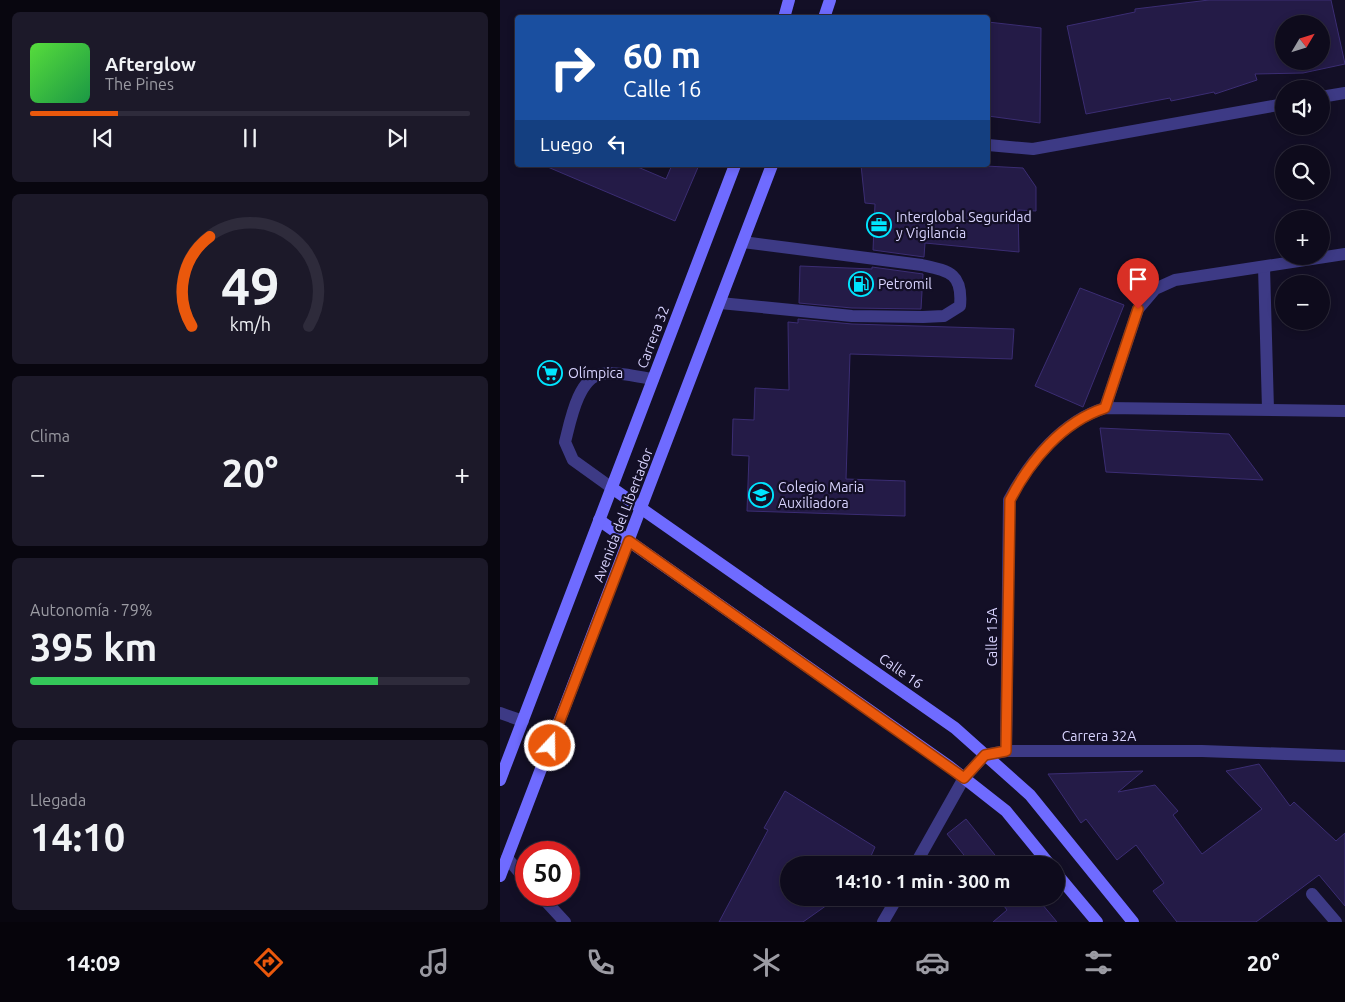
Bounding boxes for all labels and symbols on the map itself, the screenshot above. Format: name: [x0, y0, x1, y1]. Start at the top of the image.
north arrow: [1275, 15, 1330, 70]
place label: Interglobal Seguridad y Vigilancia: [896, 209, 1032, 241]
office icon: Interglobal Seguridad y Vigilancia: [866, 212, 892, 238]
pin: [1117, 258, 1159, 309]
fuel station icon: Petromil: [848, 271, 874, 297]
place label: Petromil: [878, 276, 932, 292]
street label: Carrera 32: [634, 304, 672, 370]
supermarket icon: Olímpica: [537, 360, 563, 386]
place label: Olímpica: [568, 365, 623, 381]
street label: Avenida del Libertador: [590, 445, 656, 584]
place label: Colegio Maria Auxiliadora: [778, 479, 864, 511]
school or university icon: Colegio Maria Auxiliadora: [748, 482, 774, 508]
street label: Calle 15A: [984, 608, 1000, 666]
street label: Calle 16: [876, 650, 926, 692]
position arrow: [523, 719, 575, 771]
street label: Carrera 32A: [1062, 728, 1136, 744]
speed limit sign: 50: [515, 841, 580, 906]

